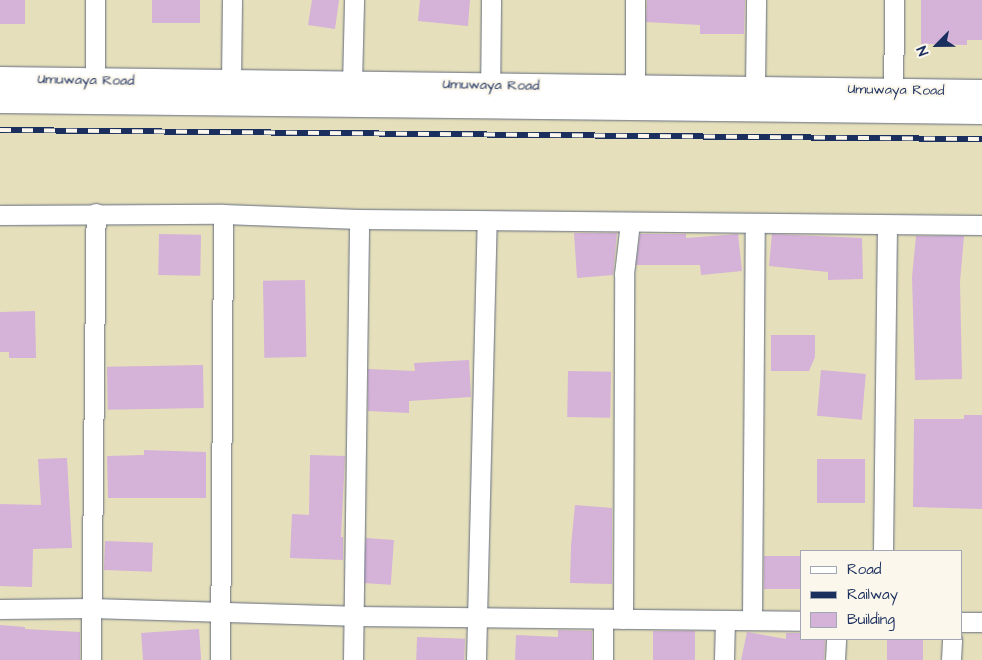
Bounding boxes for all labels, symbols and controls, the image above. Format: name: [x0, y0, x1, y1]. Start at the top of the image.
north arrow: [912, 20, 962, 70]
text: N: [912, 43, 934, 59]
street label: Umuwaya Road: [37, 71, 135, 89]
street label: Umuwaya Road: [442, 76, 540, 94]
street label: Umuwaya Road: [847, 81, 945, 99]
legend: [800, 550, 962, 640]
text: Road: [847, 559, 881, 580]
text: Railway: [847, 584, 898, 605]
text: Building: [847, 609, 895, 630]

